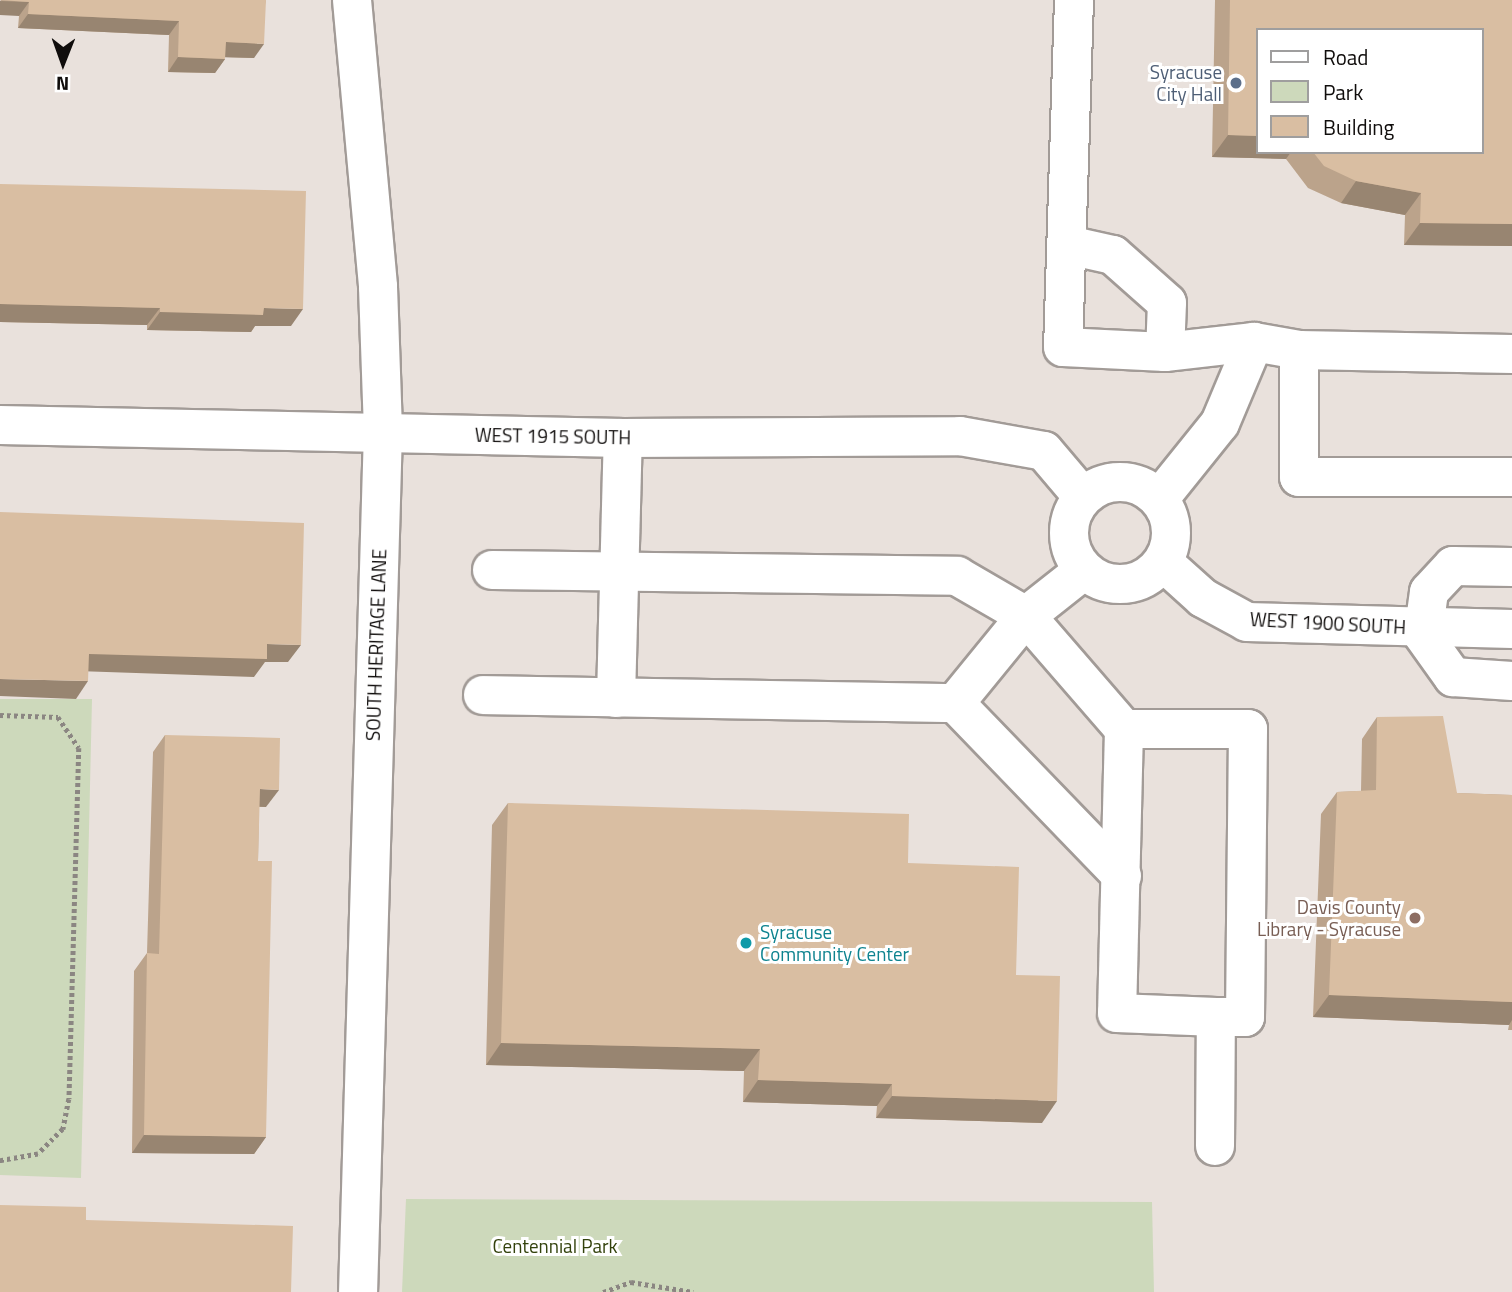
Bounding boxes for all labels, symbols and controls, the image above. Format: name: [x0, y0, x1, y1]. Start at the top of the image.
north arrow: [28, 28, 98, 98]
legend: [1256, 28, 1484, 154]
text: Road: [1323, 41, 1368, 73]
place label: Syracuse City Hall: [1150, 61, 1222, 105]
text: N: [56, 70, 69, 99]
marker: Syracuse City Hall: [1228, 75, 1244, 91]
text: Park: [1323, 76, 1363, 108]
text: Building: [1323, 111, 1394, 143]
street label: WEST 1915 SOUTH: [475, 423, 631, 449]
street label: SOUTH HERITAGE LANE: [361, 549, 391, 741]
street label: WEST 1900 SOUTH: [1249, 608, 1407, 638]
place label: Davis County Library - Syracuse: [1257, 896, 1401, 940]
marker: Davis County Library - Syracuse: [1407, 910, 1423, 926]
place label: Syracuse Community Center: [760, 921, 909, 965]
marker: Syracuse Community Center: [738, 935, 754, 951]
park label: Centennial Park: [492, 1235, 618, 1257]

